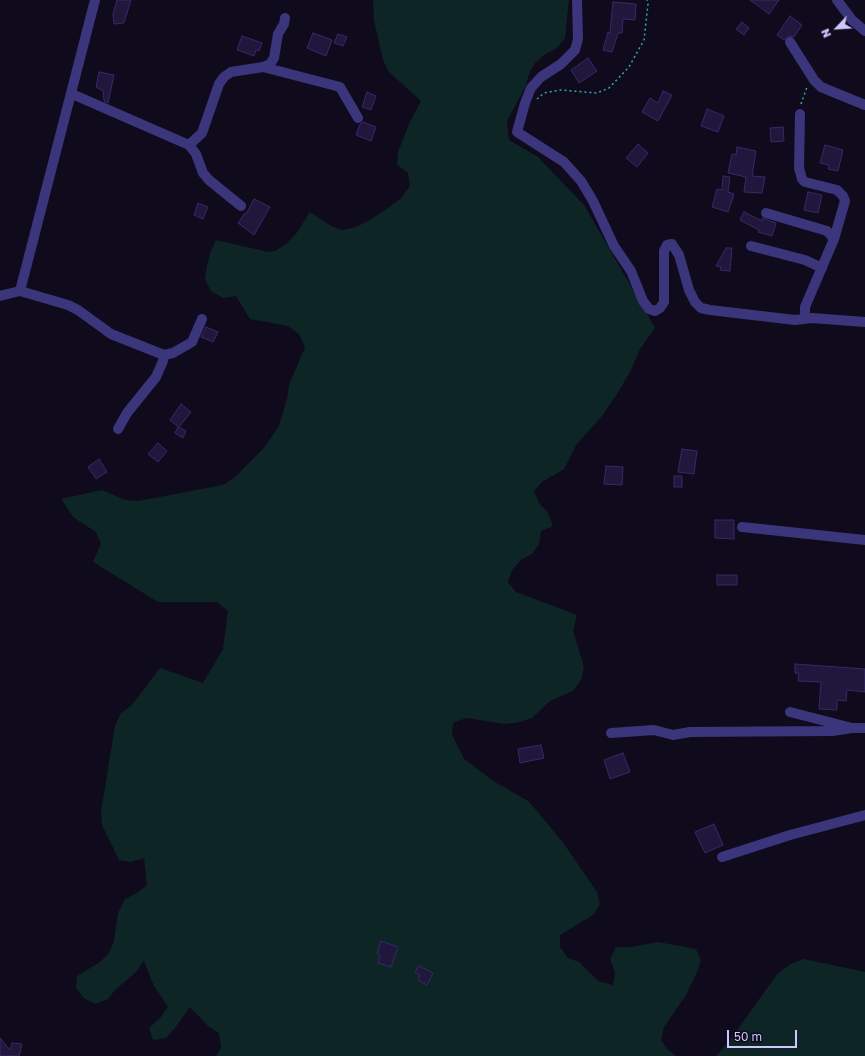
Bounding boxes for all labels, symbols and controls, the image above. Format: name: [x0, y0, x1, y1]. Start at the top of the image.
north arrow: [817, 8, 857, 48]
text: N: [818, 27, 833, 40]
scale bar: [729, 1022, 799, 1048]
text: 50 m: [734, 1029, 762, 1044]

